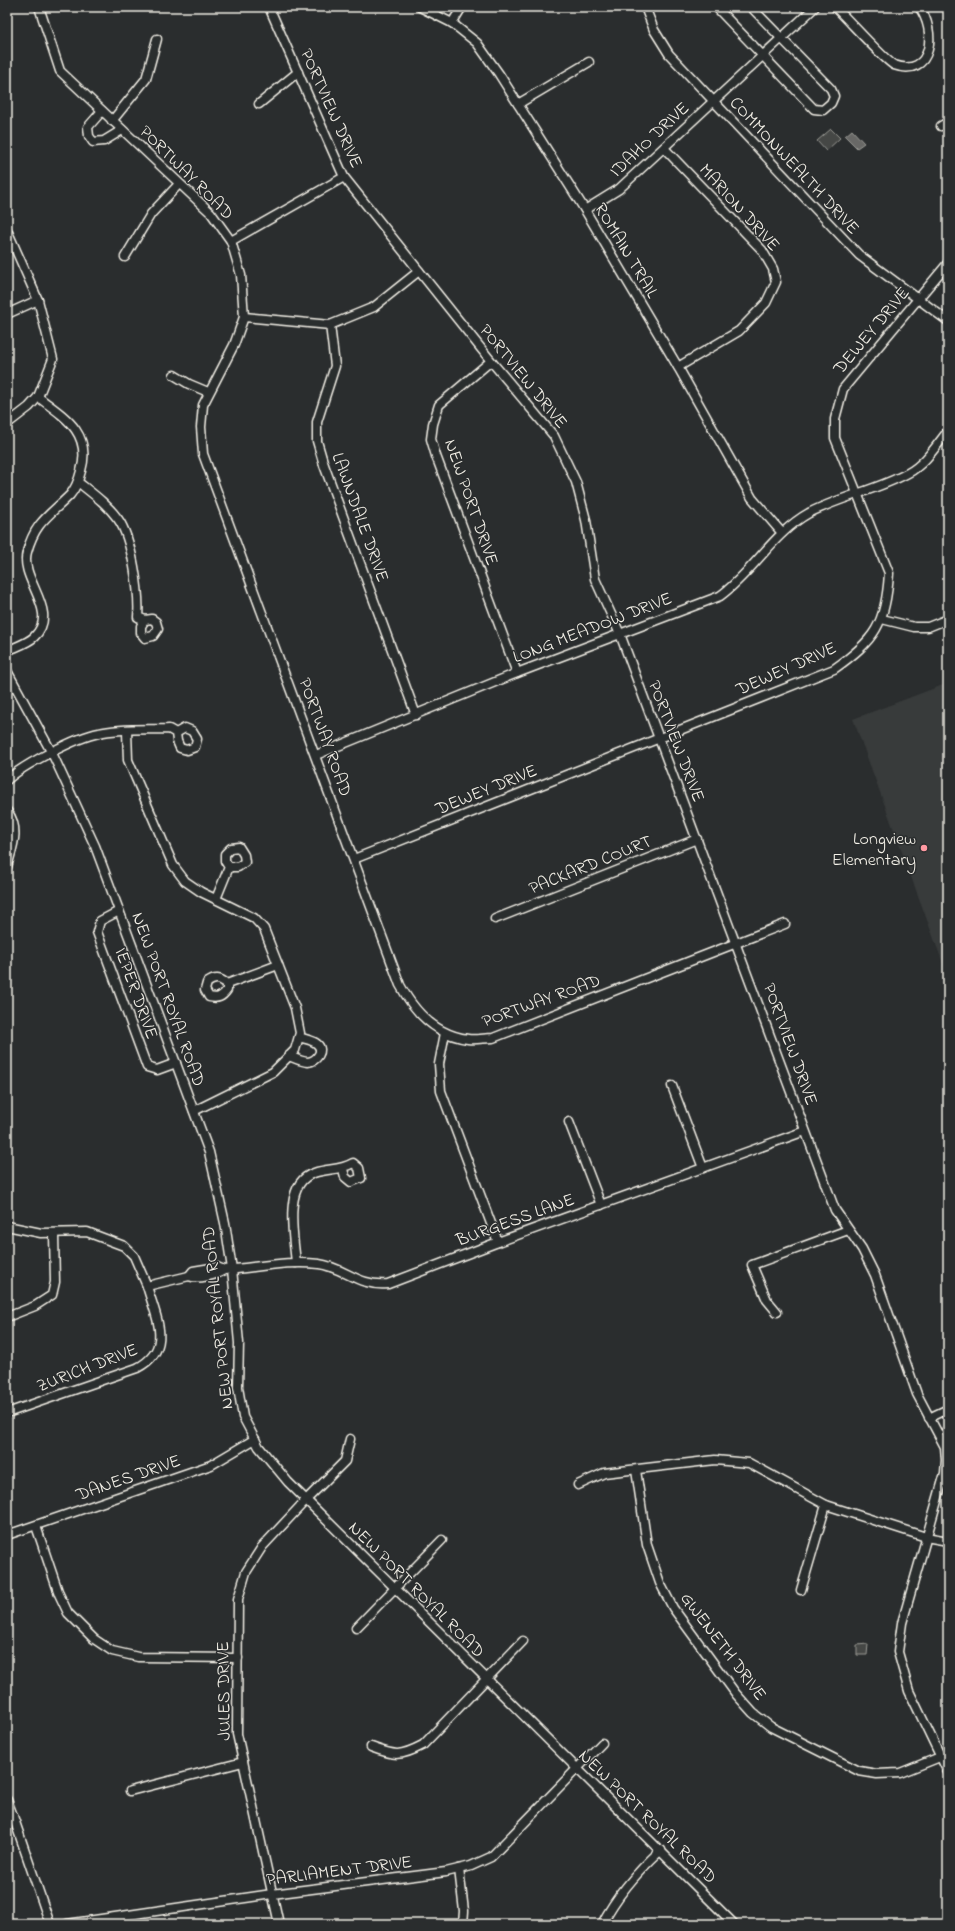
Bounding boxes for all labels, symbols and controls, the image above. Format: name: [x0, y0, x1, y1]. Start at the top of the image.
street label: PORTVIEW DRIVE: [292, 45, 368, 173]
street label: COMMONWEALTH DRIVE: [722, 91, 865, 241]
street label: IDAHO DRIVE: [605, 96, 696, 184]
street label: PORTWAY ROAD: [132, 120, 239, 227]
street label: MARION DRIVE: [692, 159, 785, 258]
street label: ROMAIN TRAIL: [587, 198, 664, 304]
street label: DEWEY DRIVE: [827, 282, 917, 382]
street label: PORTVIEW DRIVE: [472, 319, 573, 435]
street label: NEW PORT DRIVE: [436, 436, 504, 569]
street label: LAWNDALE DRIVE: [324, 449, 395, 586]
street label: LONG MEADOW DRIVE: [509, 587, 676, 671]
street label: DEWEY DRIVE: [732, 636, 841, 704]
street label: PORTWAY ROAD: [291, 675, 358, 801]
street label: PORTVIEW DRIVE: [640, 677, 710, 806]
street label: DEWEY DRIVE: [431, 759, 541, 823]
place label: Longview Elementary: [832, 827, 916, 874]
street label: PACKARD COURT: [525, 829, 656, 902]
marker: Longview Elementary: [919, 843, 929, 853]
street label: NEW PORT ROYAL ROAD: [123, 909, 211, 1091]
street label: IEPER DRIVE: [107, 944, 164, 1043]
street label: PORTWAY ROAD: [479, 968, 605, 1035]
street label: PORTVIEW DRIVE: [755, 980, 823, 1109]
street label: BURGESS LANE: [452, 1187, 579, 1255]
street label: NEW PORT ROYAL ROAD: [196, 1225, 242, 1411]
street label: ZURICH DRIVE: [33, 1338, 142, 1400]
street label: DANES DRIVE: [72, 1449, 185, 1509]
street label: NEW PORT ROYAL ROAD: [341, 1516, 490, 1665]
street label: GWENETH DRIVE: [673, 1587, 772, 1707]
street label: JULES DRIVE: [211, 1641, 239, 1741]
street label: NEW PORT ROYAL ROAD: [571, 1744, 722, 1891]
street label: PARLIAMENT DRIVE: [265, 1850, 414, 1894]

